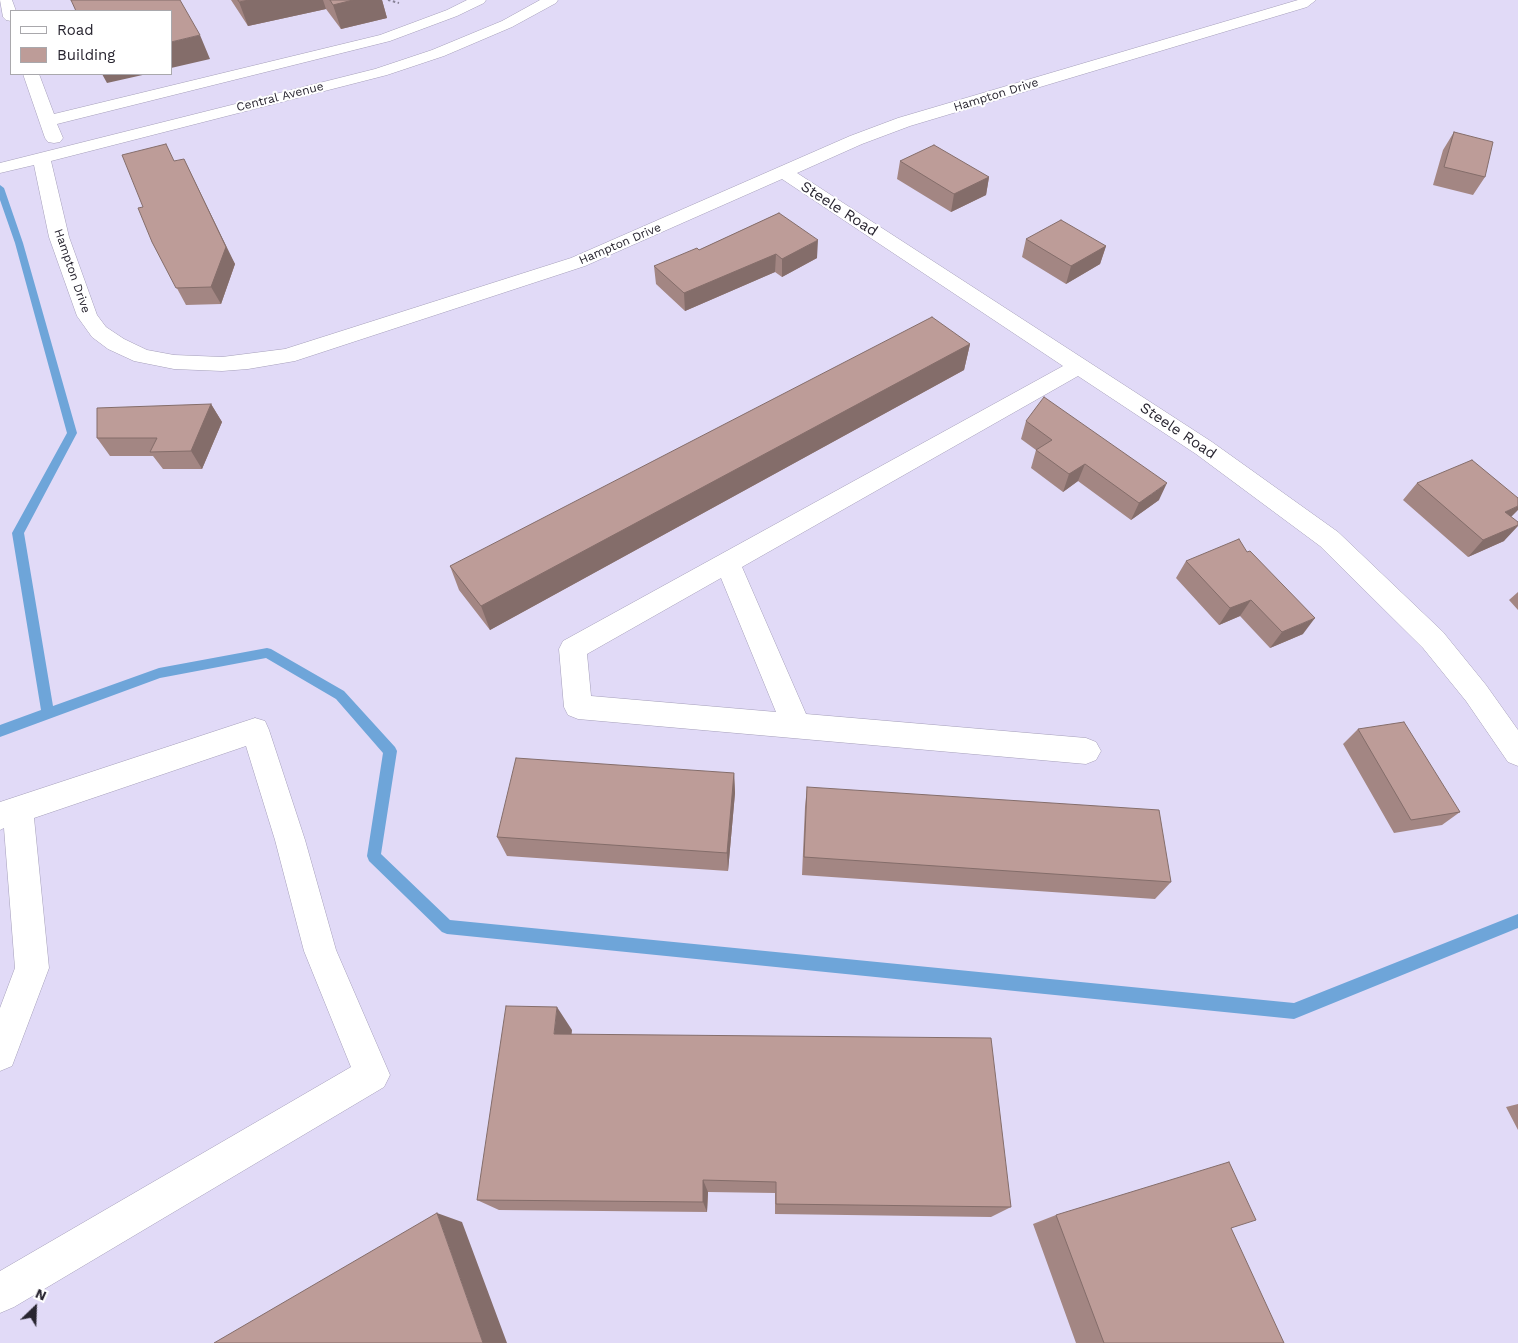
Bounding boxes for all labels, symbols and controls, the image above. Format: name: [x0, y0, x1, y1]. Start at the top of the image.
legend: [10, 10, 172, 75]
text: Road: [57, 21, 94, 39]
text: Building: [57, 46, 115, 64]
street label: Hampton Drive: [952, 75, 1040, 115]
street label: Central Avenue: [235, 79, 325, 115]
street label: Steele Road: [797, 177, 881, 241]
street label: Hampton Drive: [577, 220, 663, 268]
street label: Hampton Drive: [51, 227, 93, 315]
street label: Steele Road: [1136, 399, 1220, 463]
north arrow: [10, 1283, 60, 1333]
text: N: [33, 1285, 49, 1304]

